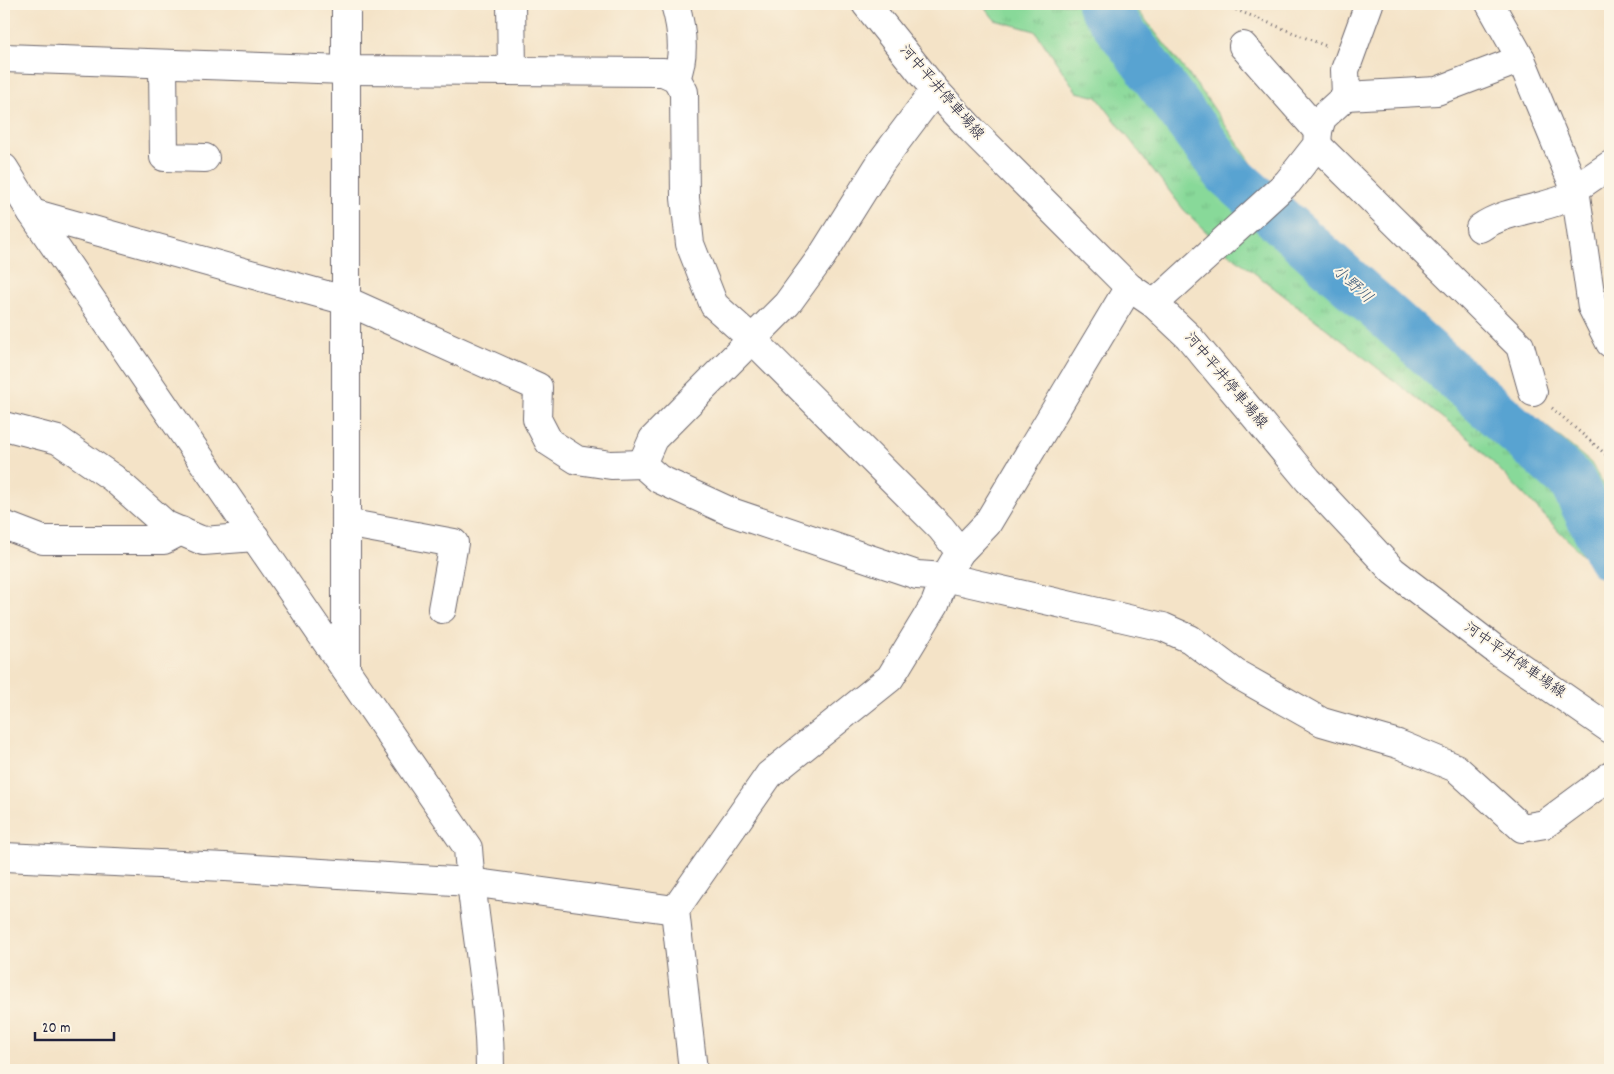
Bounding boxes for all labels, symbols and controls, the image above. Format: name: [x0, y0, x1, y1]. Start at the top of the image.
street label: 河中平井停車場線: [893, 40, 989, 146]
water label: 小野川: [1326, 260, 1378, 310]
street label: 河中平井停車場線: [1178, 328, 1272, 434]
street label: 河中平井停車場線: [1459, 618, 1569, 704]
scale bar: [35, 1009, 114, 1041]
text: 20 m: [42, 1018, 70, 1040]

